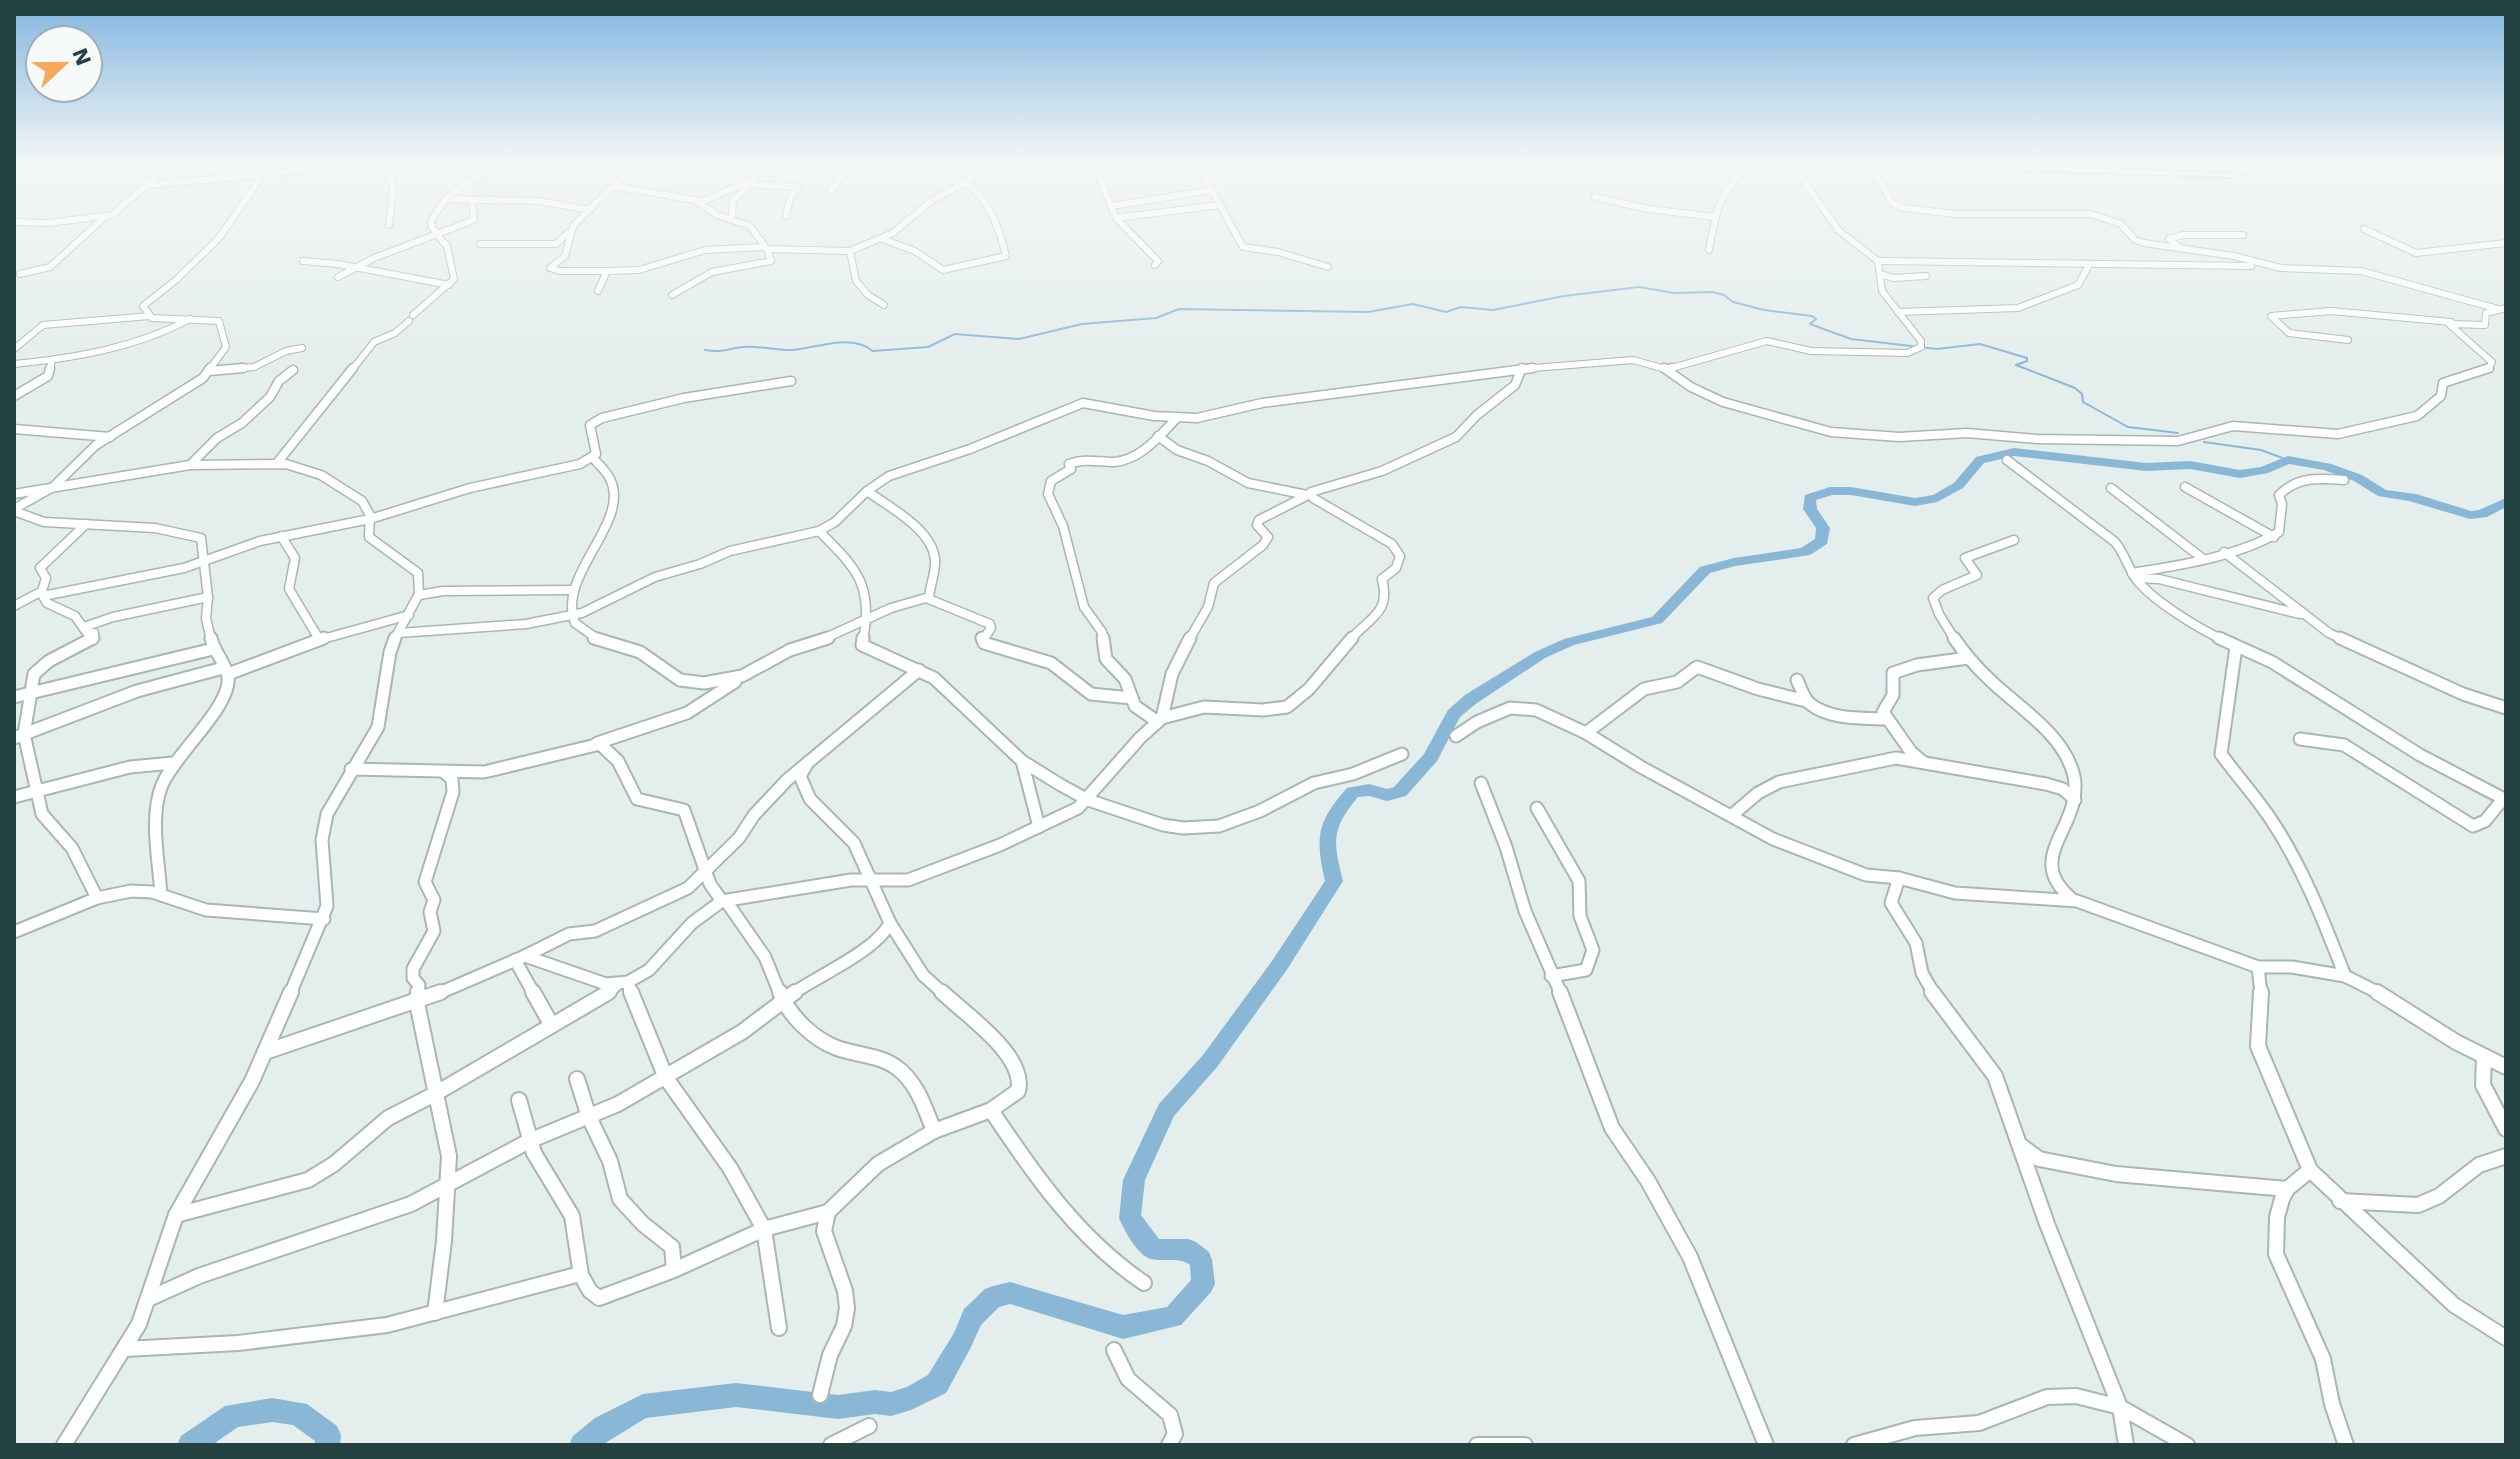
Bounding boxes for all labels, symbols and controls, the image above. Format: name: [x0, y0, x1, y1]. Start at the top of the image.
north arrow: [24, 24, 104, 104]
text: N: [67, 44, 97, 69]

